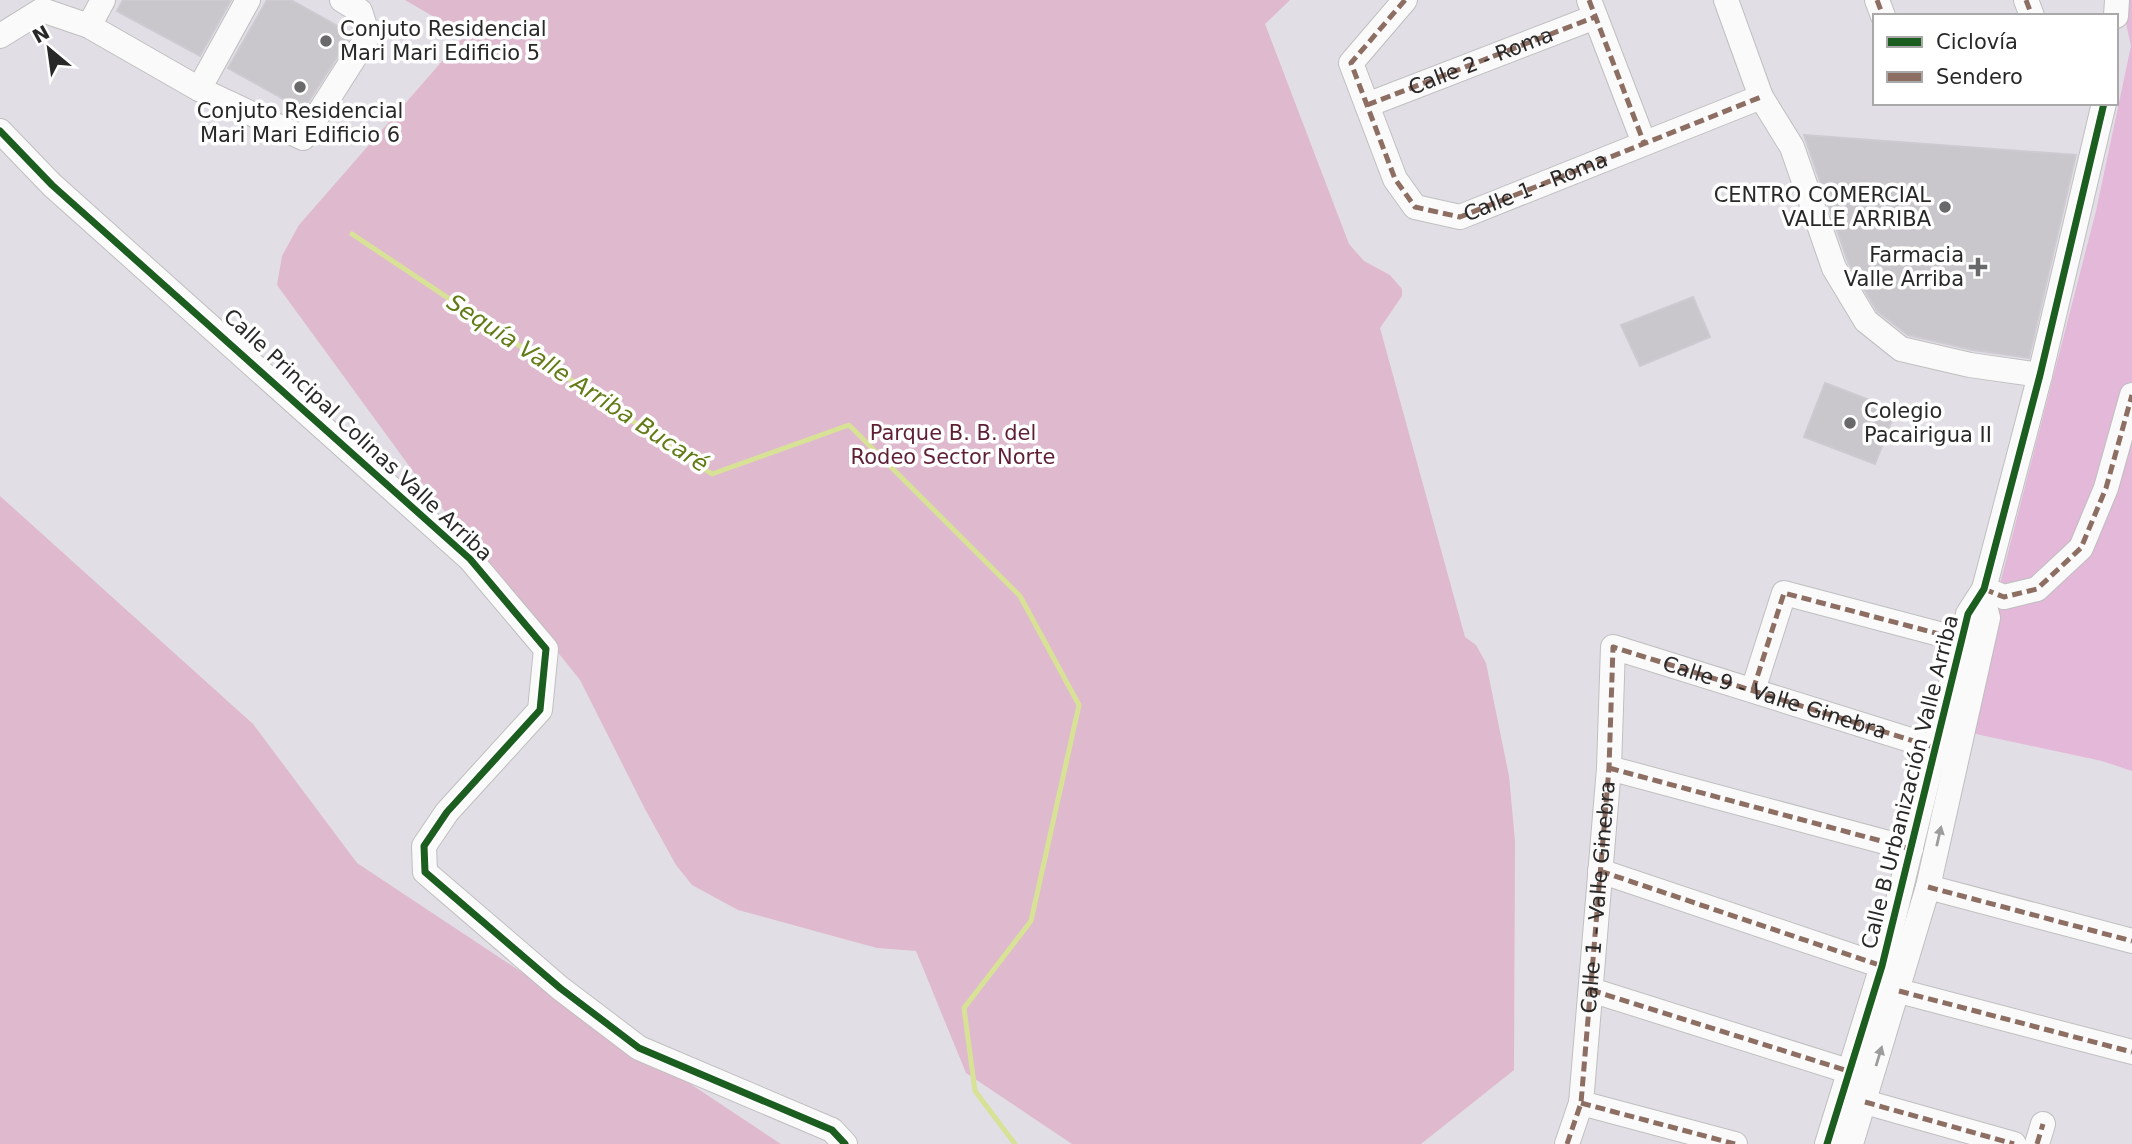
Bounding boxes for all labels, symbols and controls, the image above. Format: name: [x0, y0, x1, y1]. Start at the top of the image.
north arrow: [14, 14, 84, 84]
legend: [1873, 14, 2118, 105]
place label: Conjuto Residencial Mari Mari Edificio 5: [340, 17, 547, 65]
text: N: [28, 21, 53, 48]
street label: Calle 2 - Roma: [1405, 22, 1557, 100]
text: Ciclovía: [1936, 30, 2018, 54]
marker: Conjuto Residencial Mari Mari Edificio 5: [318, 33, 334, 49]
text: Sendero: [1936, 65, 2023, 89]
marker: Conjuto Residencial Mari Mari Edificio 6: [292, 79, 308, 95]
place label: Conjuto Residencial Mari Mari Edificio 6: [197, 99, 403, 147]
street label: Calle 1 - Roma: [1460, 147, 1611, 226]
place label: CENTRO COMERCIAL VALLE ARRIBA: [1714, 183, 1932, 231]
marker: CENTRO COMERCIAL VALLE ARRIBA: [1937, 199, 1953, 215]
place label: Farmacia Valle Arriba: [1844, 243, 1964, 291]
marker: Farmacia Valle Arriba: [1970, 259, 1986, 275]
water label: Sequía Valle Arriba Bucaré: [443, 289, 713, 477]
street label: Calle Principal Colinas Valle Arriba: [219, 304, 497, 566]
place label: Colegio Pacairigua II: [1864, 399, 1992, 447]
marker: Colegio Pacairigua II: [1842, 415, 1858, 431]
park label: Parque B. B. del Rodeo Sector Norte: [851, 421, 1055, 469]
street label: Calle B Urbanización Valle Arriba: [1857, 612, 1963, 952]
street label: Calle 9 - Valle Ginebra: [1660, 651, 1890, 744]
street label: Calle 1 - Valle Ginebra: [1577, 780, 1620, 1014]
one-way arrow: [1934, 825, 1945, 847]
one-way arrow: [1875, 1045, 1885, 1066]

